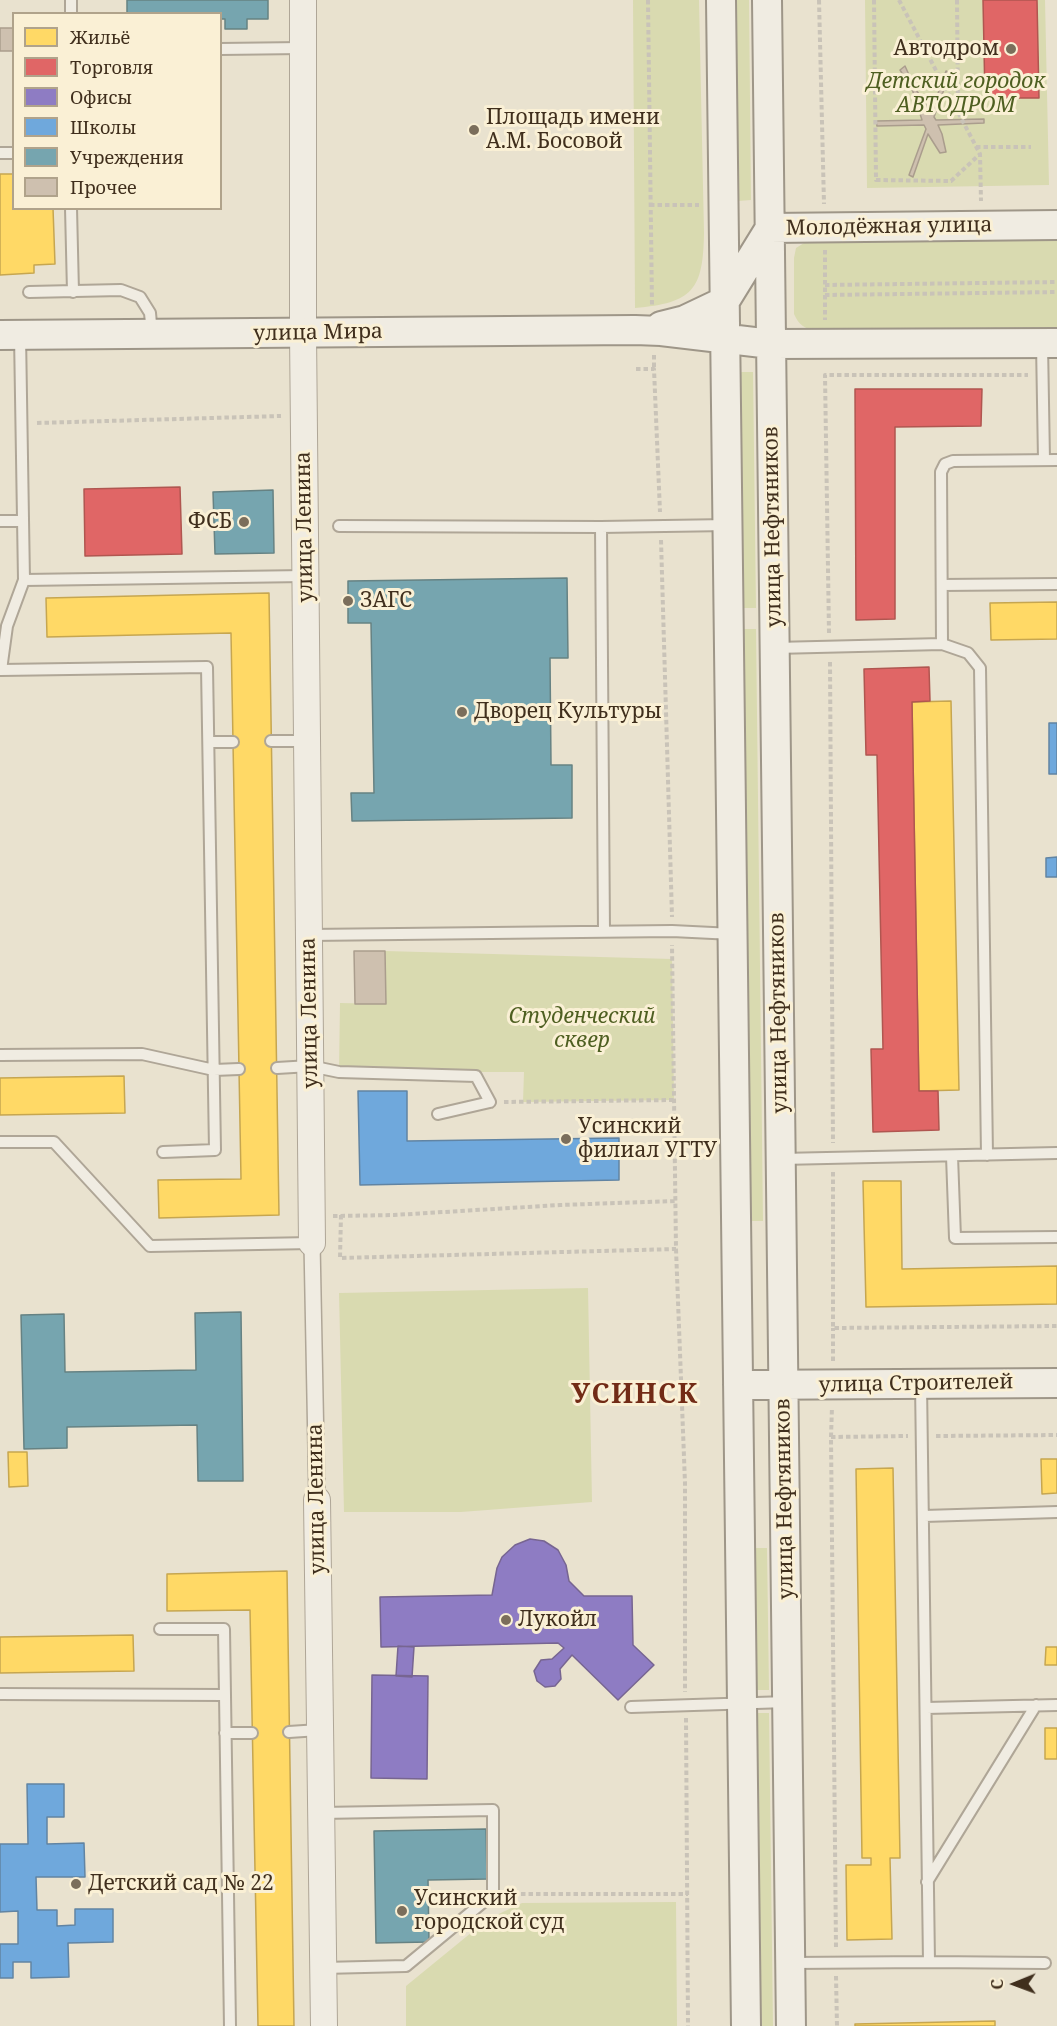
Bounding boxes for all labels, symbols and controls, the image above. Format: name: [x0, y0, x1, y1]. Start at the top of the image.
legend: [12, 12, 222, 210]
text: Жильё: [70, 25, 130, 49]
place label: Автодром: [894, 36, 999, 62]
marker: Автодром: [1004, 42, 1018, 56]
text: Торговля: [70, 55, 153, 79]
park label: Детский городок АВТОДРОМ: [866, 69, 1046, 119]
text: Офисы: [70, 85, 132, 109]
place label: Площадь имени А.М. Босовой: [486, 105, 660, 155]
text: Школы: [70, 115, 136, 139]
marker: Площадь имени А.М. Босовой: [467, 123, 481, 137]
text: Учреждения: [70, 145, 184, 169]
text: Прочее: [70, 175, 137, 199]
street label: Молодёжная улица: [786, 213, 992, 241]
street label: улица Мира: [253, 319, 383, 347]
street label: улица Нефтяников: [759, 426, 787, 628]
street label: улица Ленина: [291, 451, 319, 603]
place label: ФСБ: [188, 509, 232, 535]
marker: ФСБ: [237, 515, 251, 529]
place label: ЗАГС: [360, 588, 412, 614]
marker: ЗАГС: [341, 594, 355, 608]
place label: Дворец Культуры: [474, 699, 662, 725]
marker: Дворец Культуры: [455, 705, 469, 719]
street label: улица Нефтяников: [765, 912, 793, 1114]
street label: улица Ленина: [296, 937, 324, 1089]
park label: Студенческий сквер: [508, 1004, 656, 1054]
place label: Усинский филиал УГТУ: [578, 1114, 717, 1164]
marker: Усинский филиал УГТУ: [559, 1132, 573, 1146]
street label: улица Строителей: [818, 1370, 1014, 1398]
district label: УСИНСК: [571, 1379, 699, 1411]
street label: улица Нефтяников: [771, 1398, 799, 1600]
street label: улица Ленина: [303, 1423, 331, 1575]
place label: Лукойл: [518, 1607, 597, 1633]
marker: Лукойл: [499, 1613, 513, 1627]
place label: Детский сад № 22: [88, 1871, 274, 1897]
marker: Детский сад № 22: [69, 1877, 83, 1891]
place label: Усинский городской суд: [414, 1886, 564, 1936]
marker: Усинский городской суд: [395, 1904, 409, 1918]
north arrow: [985, 1954, 1045, 2014]
text: С: [986, 1979, 1008, 1990]

